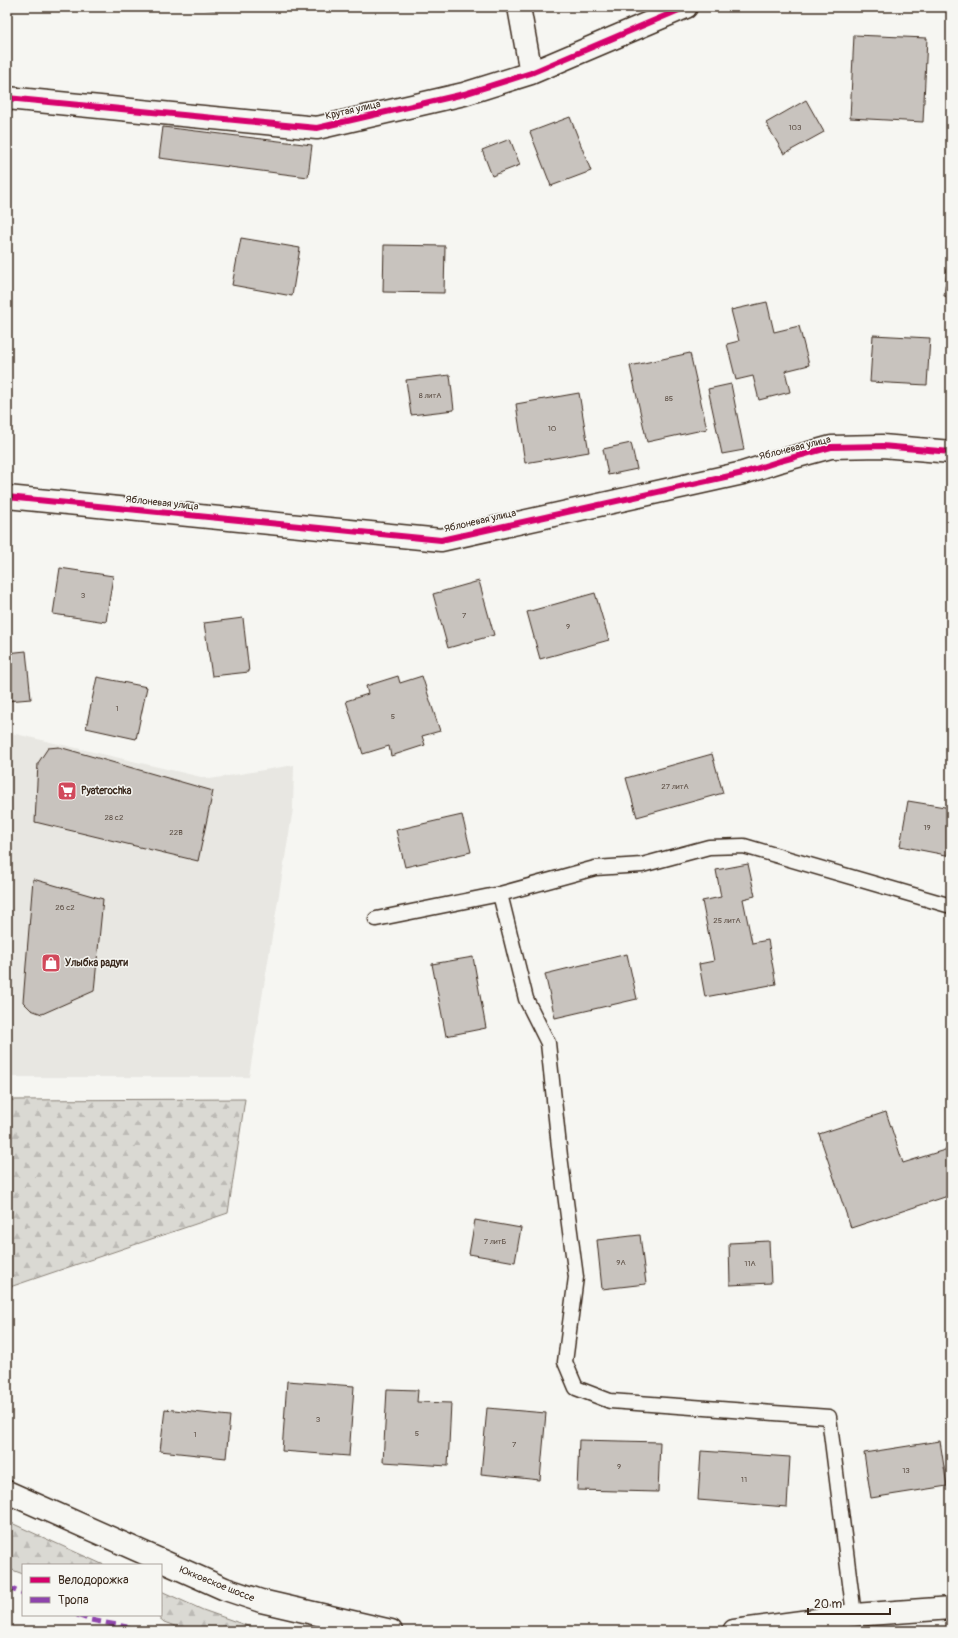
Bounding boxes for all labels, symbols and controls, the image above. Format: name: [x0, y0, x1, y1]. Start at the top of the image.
street label: Крутая улица: [324, 98, 382, 122]
house number: 103: [788, 123, 802, 132]
house number: 8 литА: [419, 391, 441, 400]
house number: 85: [665, 394, 673, 403]
house number: 10: [548, 424, 557, 433]
street label: Яблоневая улица: [758, 433, 832, 463]
street label: Яблоневая улица: [125, 493, 199, 513]
street label: Яблоневая улица: [443, 507, 517, 535]
house number: 3: [81, 591, 86, 600]
house number: 7: [462, 611, 467, 620]
house number: 9: [566, 622, 570, 631]
house number: 1: [115, 704, 119, 713]
house number: 5: [391, 712, 395, 721]
supermarket icon: Pyaterochka: [56, 780, 78, 802]
house number: 27 литА: [661, 782, 689, 791]
place label: Pyaterochka: [81, 785, 132, 797]
house number: 28 с2: [105, 813, 124, 822]
house number: 19: [923, 823, 931, 832]
house number: 22В: [169, 828, 183, 837]
house number: 26 с2: [55, 903, 75, 912]
house number: 25 литА: [713, 916, 741, 925]
shop icon: Улыбка радуги: [40, 952, 62, 974]
place label: Улыбка радуги: [65, 957, 128, 969]
house number: 7 литБ: [484, 1237, 506, 1246]
house number: 9А: [616, 1258, 626, 1267]
house number: 11А: [744, 1259, 756, 1268]
house number: 3: [316, 1415, 321, 1424]
house number: 5: [415, 1429, 419, 1438]
house number: 1: [193, 1430, 197, 1439]
house number: 7: [512, 1440, 517, 1449]
house number: 9: [617, 1462, 621, 1471]
house number: 13: [902, 1466, 910, 1475]
house number: 11: [741, 1475, 747, 1484]
legend: [22, 1564, 162, 1616]
street label: Юкковское шоссе: [178, 1564, 256, 1604]
text: Велодорожка: [58, 1573, 129, 1588]
scale bar: [808, 1590, 890, 1616]
text: Тропа: [58, 1593, 89, 1608]
text: 20 m: [814, 1597, 843, 1612]

